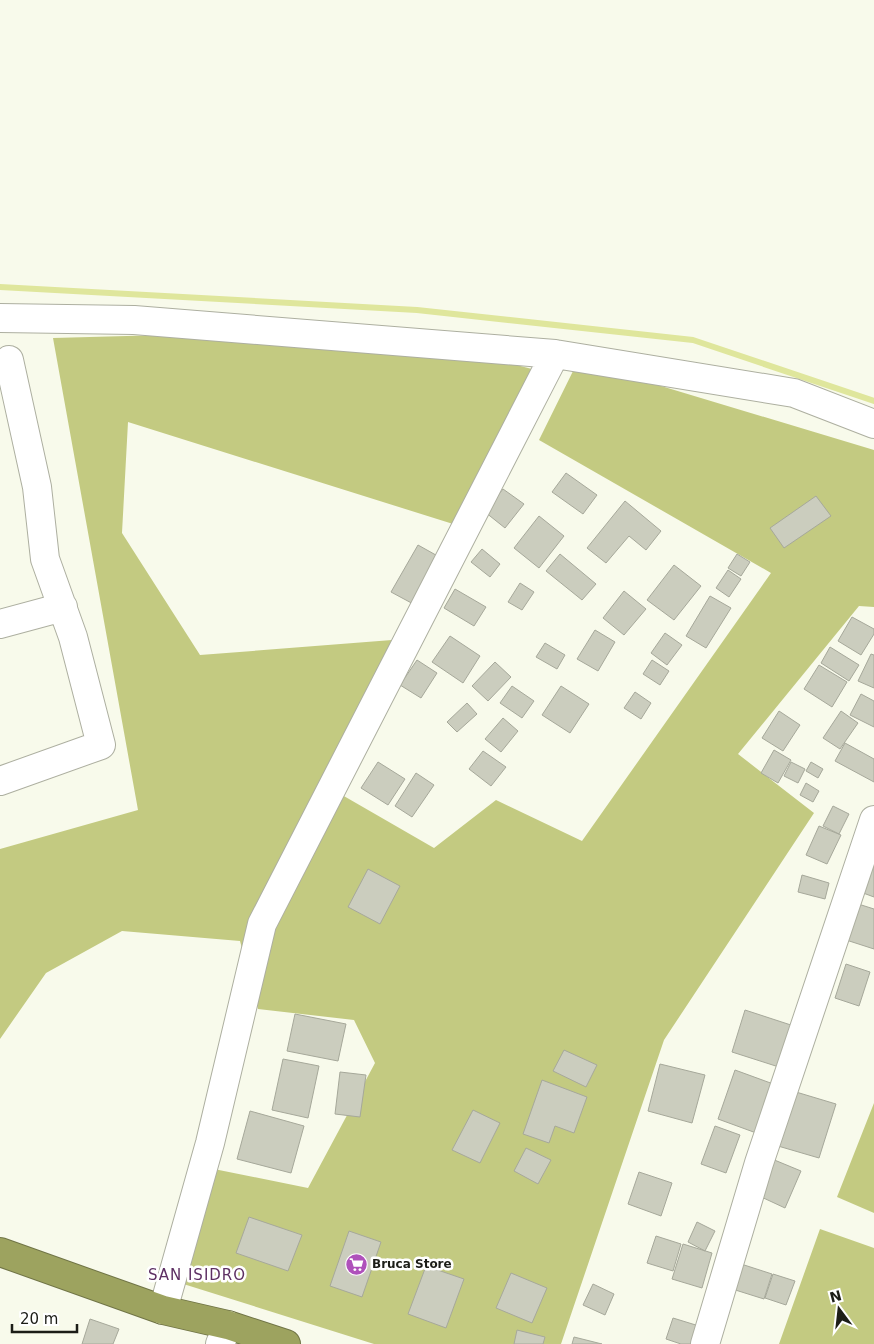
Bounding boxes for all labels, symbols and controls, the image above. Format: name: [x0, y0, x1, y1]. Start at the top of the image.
supermarket icon: Bruca Store: [344, 1252, 368, 1276]
place label: Bruca Store: [372, 1257, 452, 1271]
district label: SAN ISIDRO: [148, 1266, 246, 1284]
north arrow: [814, 1284, 864, 1334]
text: N: [828, 1287, 843, 1306]
scale bar: [12, 1302, 78, 1334]
text: 20 m: [20, 1310, 58, 1328]

